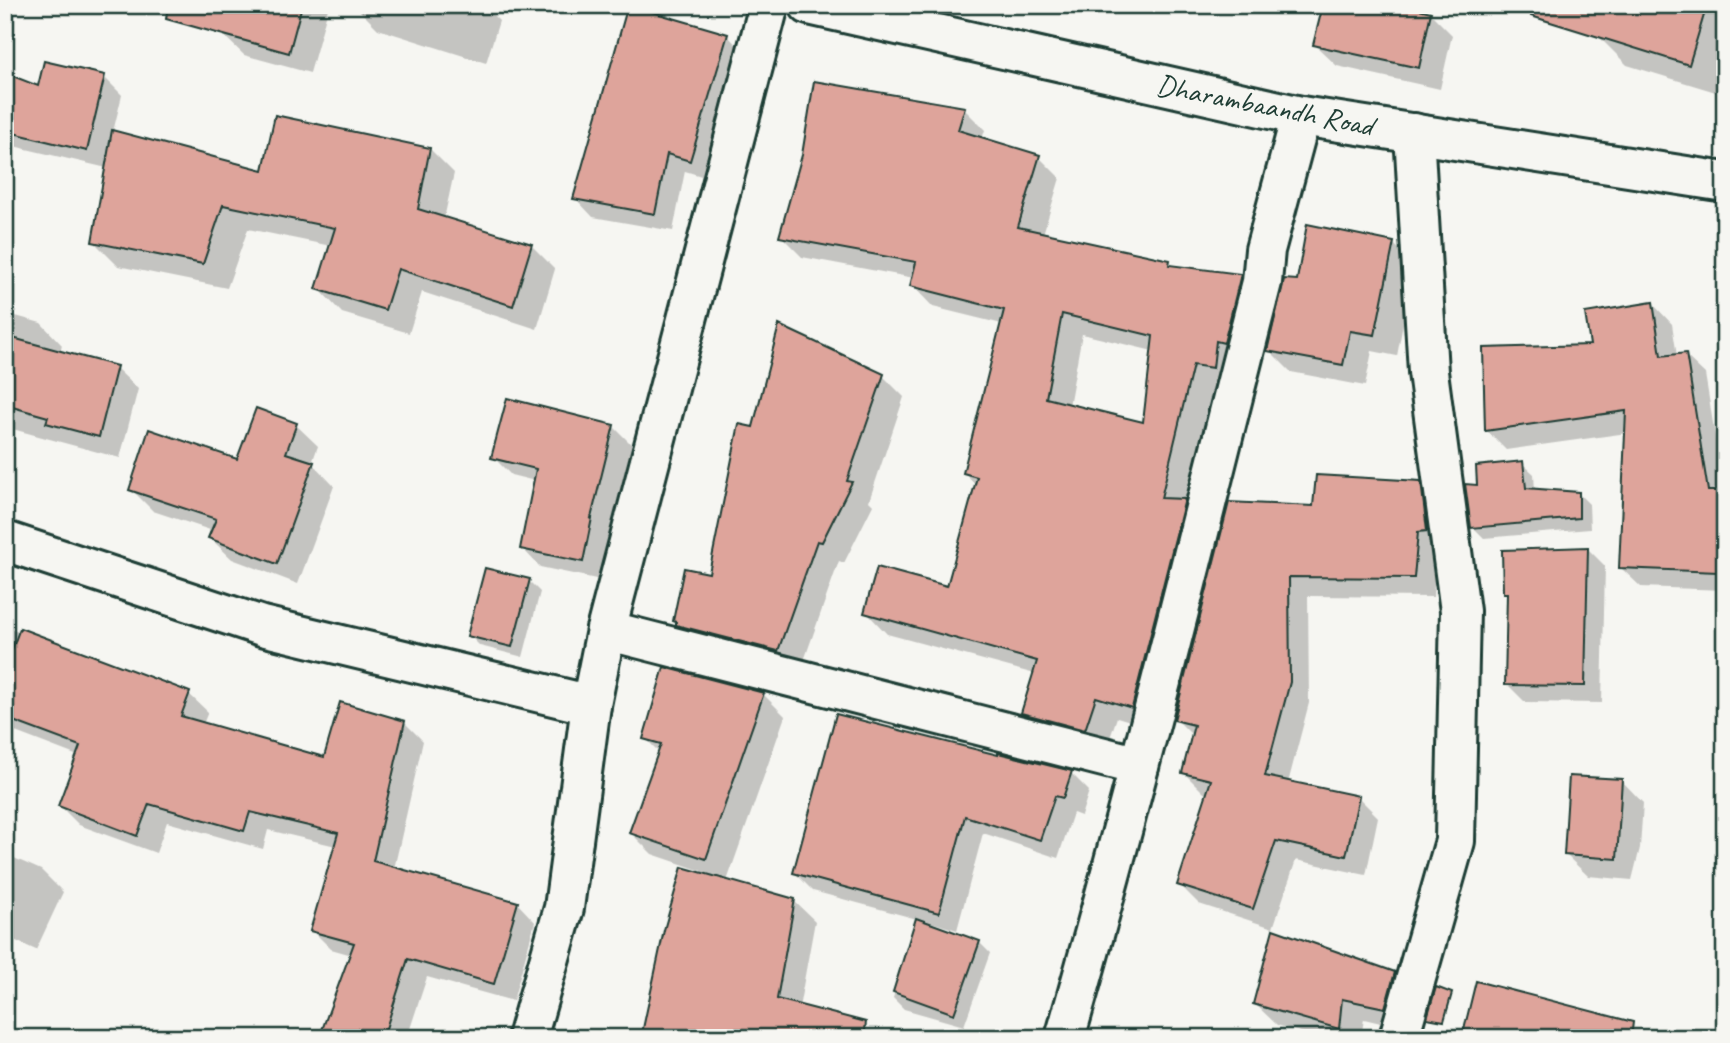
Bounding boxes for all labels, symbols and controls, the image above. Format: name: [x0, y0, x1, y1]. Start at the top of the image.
street label: Dharambaandh Road: [1154, 65, 1381, 145]

